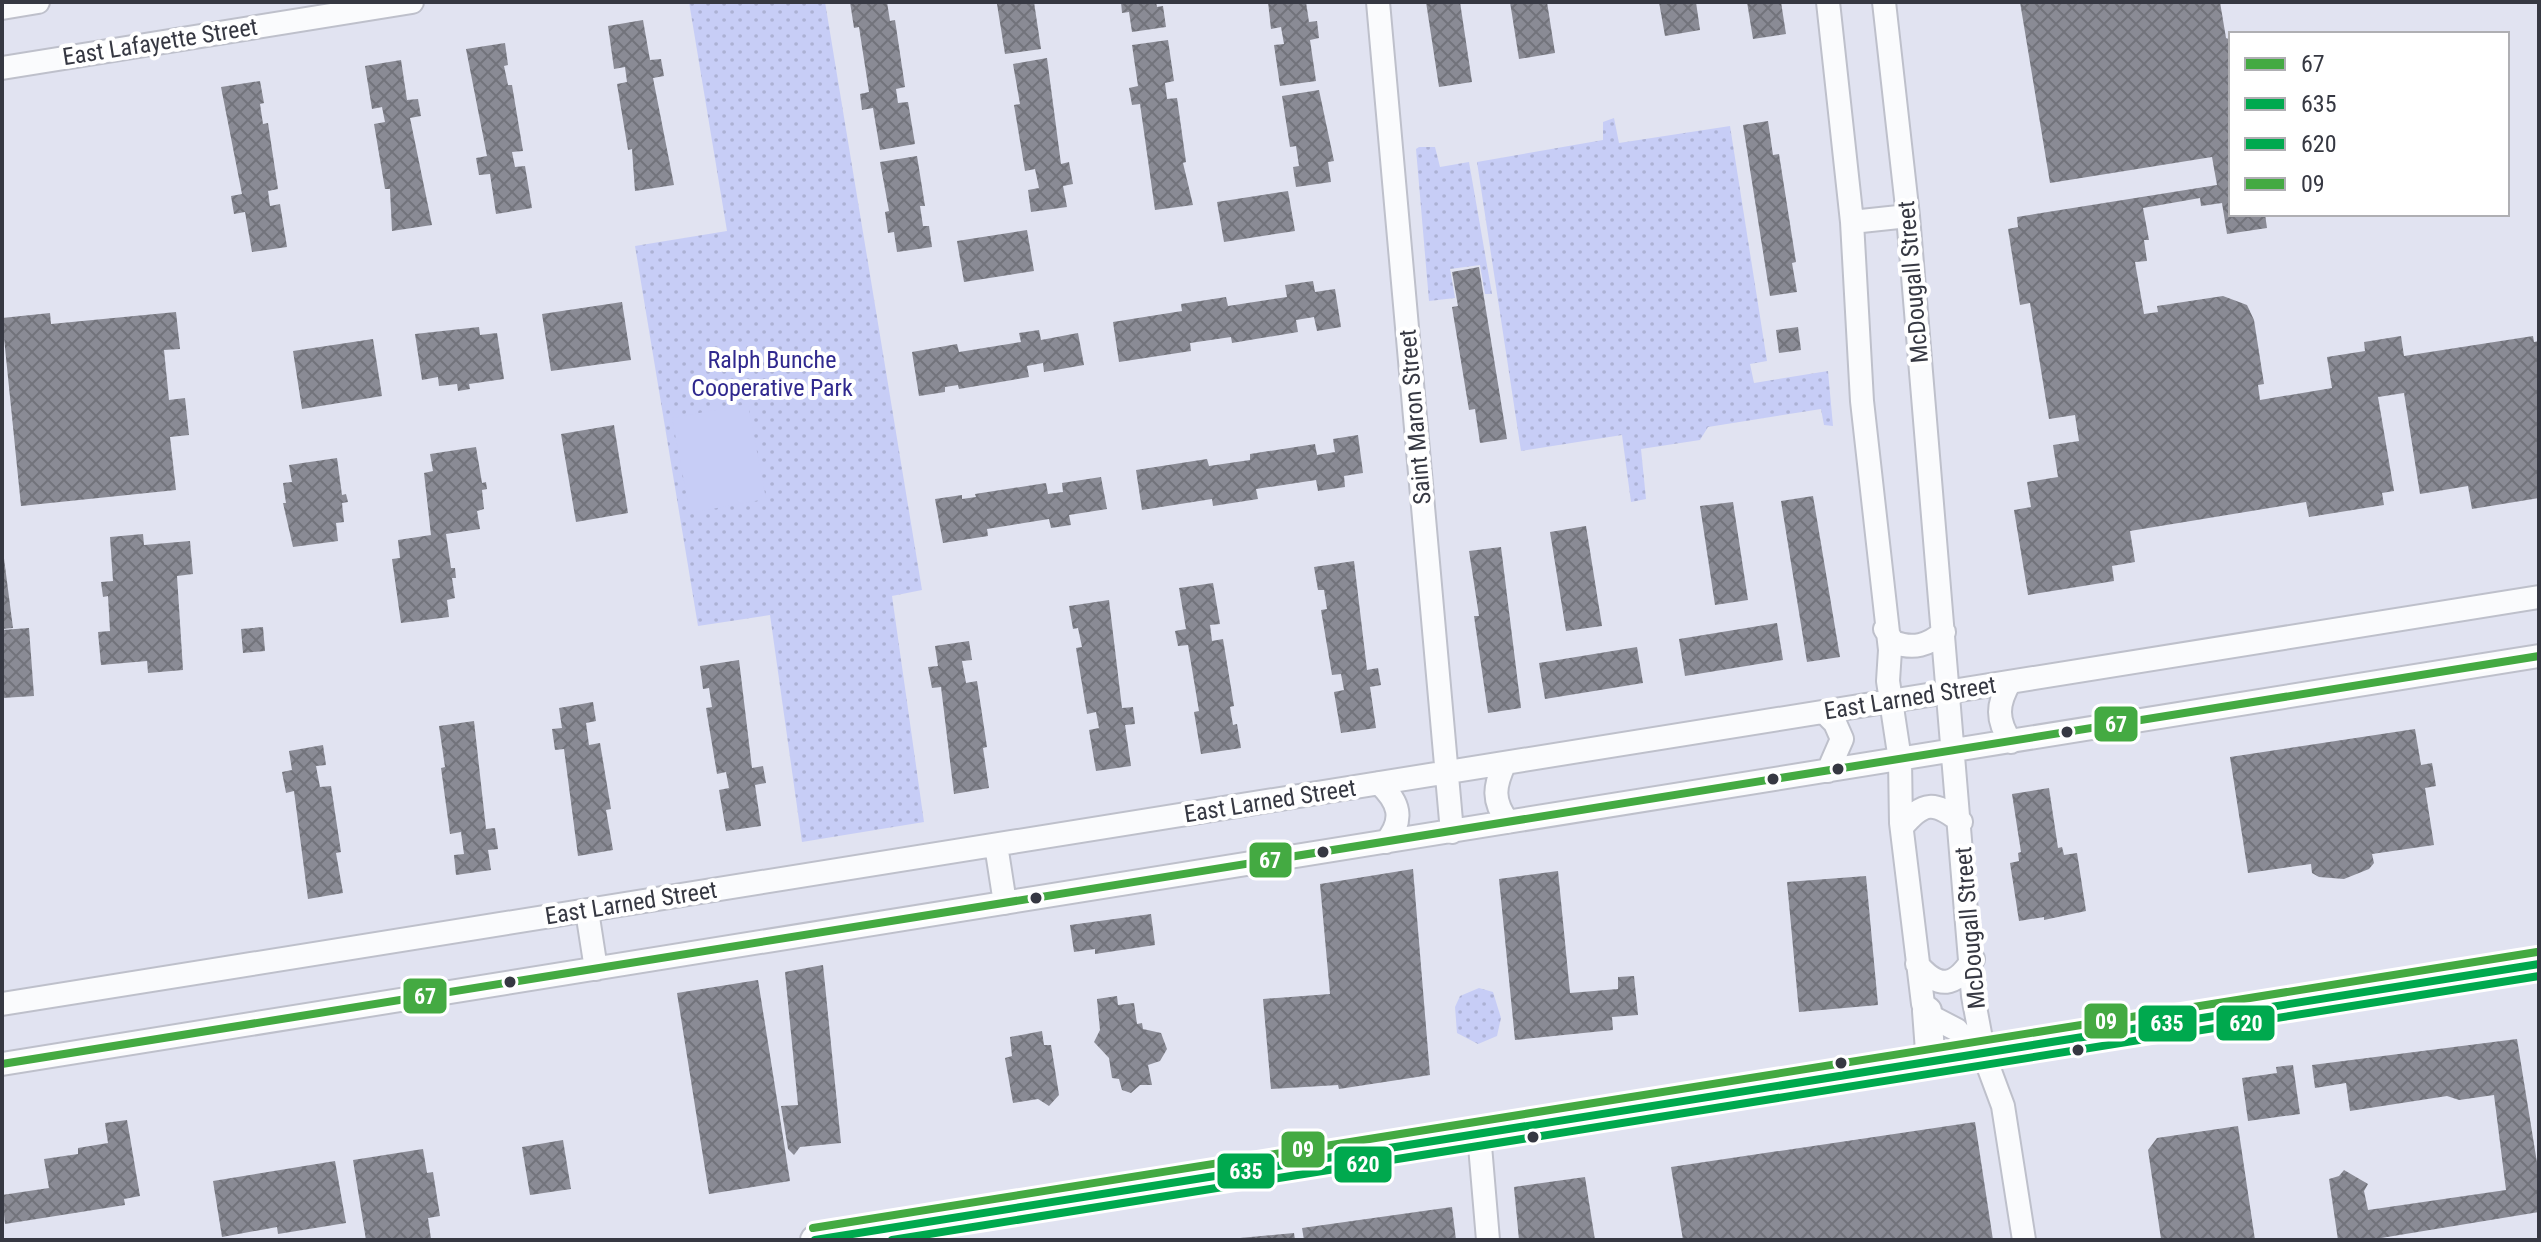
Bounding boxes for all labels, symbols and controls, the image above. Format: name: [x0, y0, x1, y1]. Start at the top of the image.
street label: East Lafayette Street: [60, 13, 260, 71]
legend: [2229, 32, 2509, 216]
text: 67: [2301, 50, 2325, 78]
text: 635: [2301, 90, 2337, 118]
text: 620: [2301, 130, 2337, 158]
text: 09: [2301, 170, 2325, 198]
street label: McDougall Street: [1892, 200, 1934, 364]
street label: Saint Maron Street: [1393, 328, 1437, 506]
park label: Ralph Bunche Cooperative Park: [691, 346, 853, 402]
street label: East Larned Street: [1822, 671, 1998, 725]
line badge: 67: [2093, 705, 2139, 743]
text: 67: [2105, 712, 2127, 737]
unlabelled marker: [2059, 724, 2075, 740]
unlabelled marker: [1830, 761, 1846, 777]
unlabelled marker: [1765, 771, 1781, 787]
street label: East Larned Street: [1182, 774, 1358, 828]
line badge: 67: [1248, 841, 1293, 879]
unlabelled marker: [1315, 844, 1331, 860]
street label: McDougall Street: [1949, 846, 1991, 1010]
text: 67: [1259, 848, 1281, 873]
street label: East Larned Street: [543, 876, 719, 930]
unlabelled marker: [1028, 890, 1044, 906]
unlabelled marker: [502, 974, 518, 990]
line badge: 67: [402, 977, 448, 1015]
text: 67: [414, 984, 436, 1009]
line badge: 09: [2083, 1002, 2129, 1040]
line badge: 635: [2137, 1004, 2198, 1043]
line badge: 620: [2215, 1004, 2276, 1042]
text: 09: [2095, 1009, 2117, 1034]
text: 635: [2150, 1011, 2184, 1036]
text: 620: [2229, 1011, 2263, 1036]
unlabelled marker: [2070, 1042, 2086, 1058]
unlabelled marker: [1833, 1055, 1849, 1071]
unlabelled marker: [1525, 1129, 1541, 1145]
line badge: 09: [1280, 1130, 1326, 1169]
text: 09: [1292, 1137, 1314, 1162]
line badge: 620: [1333, 1145, 1393, 1184]
line badge: 635: [1216, 1152, 1276, 1190]
text: 620: [1346, 1152, 1380, 1177]
text: 635: [1229, 1159, 1263, 1184]

